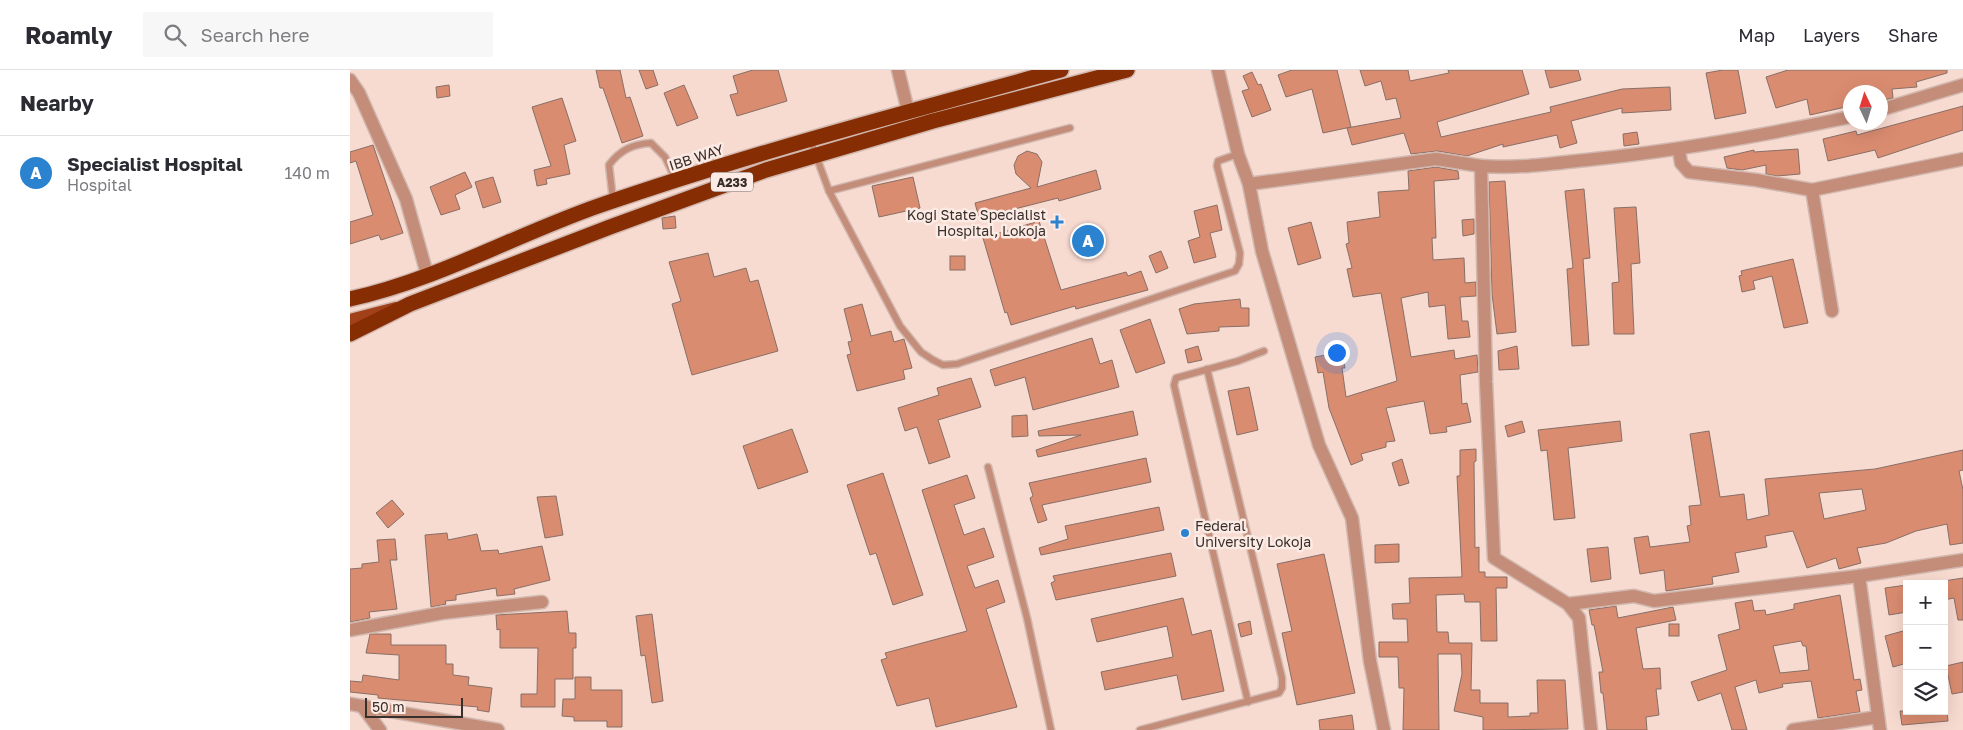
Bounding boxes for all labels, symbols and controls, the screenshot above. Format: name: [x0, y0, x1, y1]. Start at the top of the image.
search box: [143, 12, 493, 57]
text: Roamly: [25, 20, 113, 49]
icon: search: [161, 21, 189, 49]
text: Search here: [201, 23, 309, 46]
text: Map: [1738, 24, 1775, 46]
text: Layers: [1803, 24, 1860, 46]
text: Share: [1888, 24, 1938, 46]
north arrow: [1843, 85, 1888, 130]
text: Nearby: [20, 90, 94, 116]
street label: IBB WAY: [667, 140, 725, 174]
text: Specialist Hospital: [67, 152, 243, 175]
text: A: [30, 163, 42, 183]
text: 140 m: [284, 163, 330, 183]
road number: A233: [711, 172, 753, 191]
text: Hospital: [67, 175, 132, 195]
place label: Kogi State Specialist Hospital, Lokoja: [907, 206, 1046, 239]
marker: Kogi State Specialist Hospital, Lokoja: [1050, 215, 1064, 229]
pin: A: [1072, 222, 1104, 260]
your location: [1324, 340, 1350, 366]
place label: Federal University Lokoja: [1195, 517, 1311, 550]
marker: Federal University Lokoja: [1179, 527, 1191, 539]
map controls: [1903, 580, 1948, 715]
button: +: [1903, 580, 1948, 625]
button: −: [1903, 625, 1948, 670]
button: layers: [1903, 670, 1948, 715]
scale bar: [365, 695, 462, 718]
text: 50 m: [372, 698, 405, 715]

